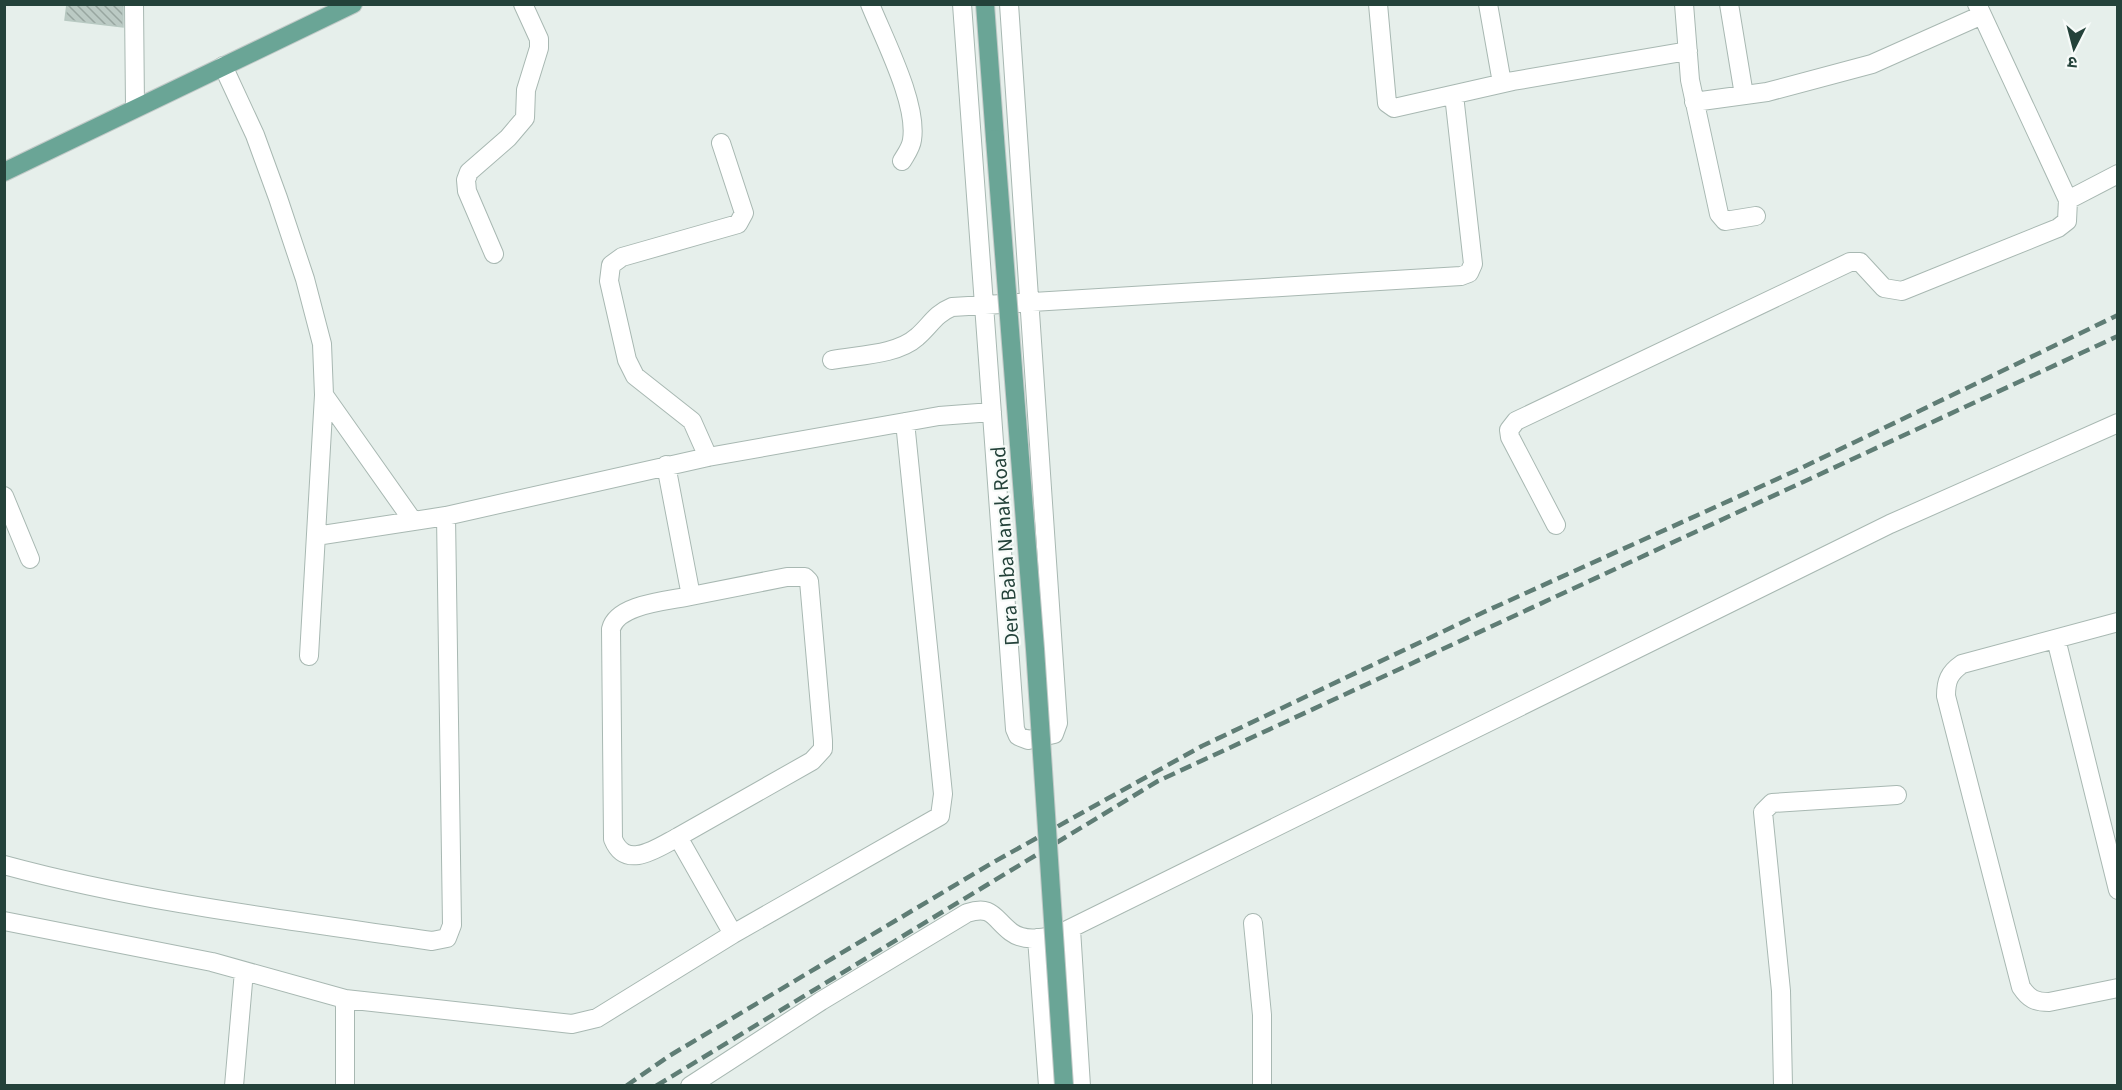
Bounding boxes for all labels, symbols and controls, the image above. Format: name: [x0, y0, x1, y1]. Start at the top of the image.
north arrow: [2044, 18, 2104, 78]
text: उ: [2066, 50, 2078, 73]
street label: Dera Baba Nanak Road: [983, 445, 1027, 647]

